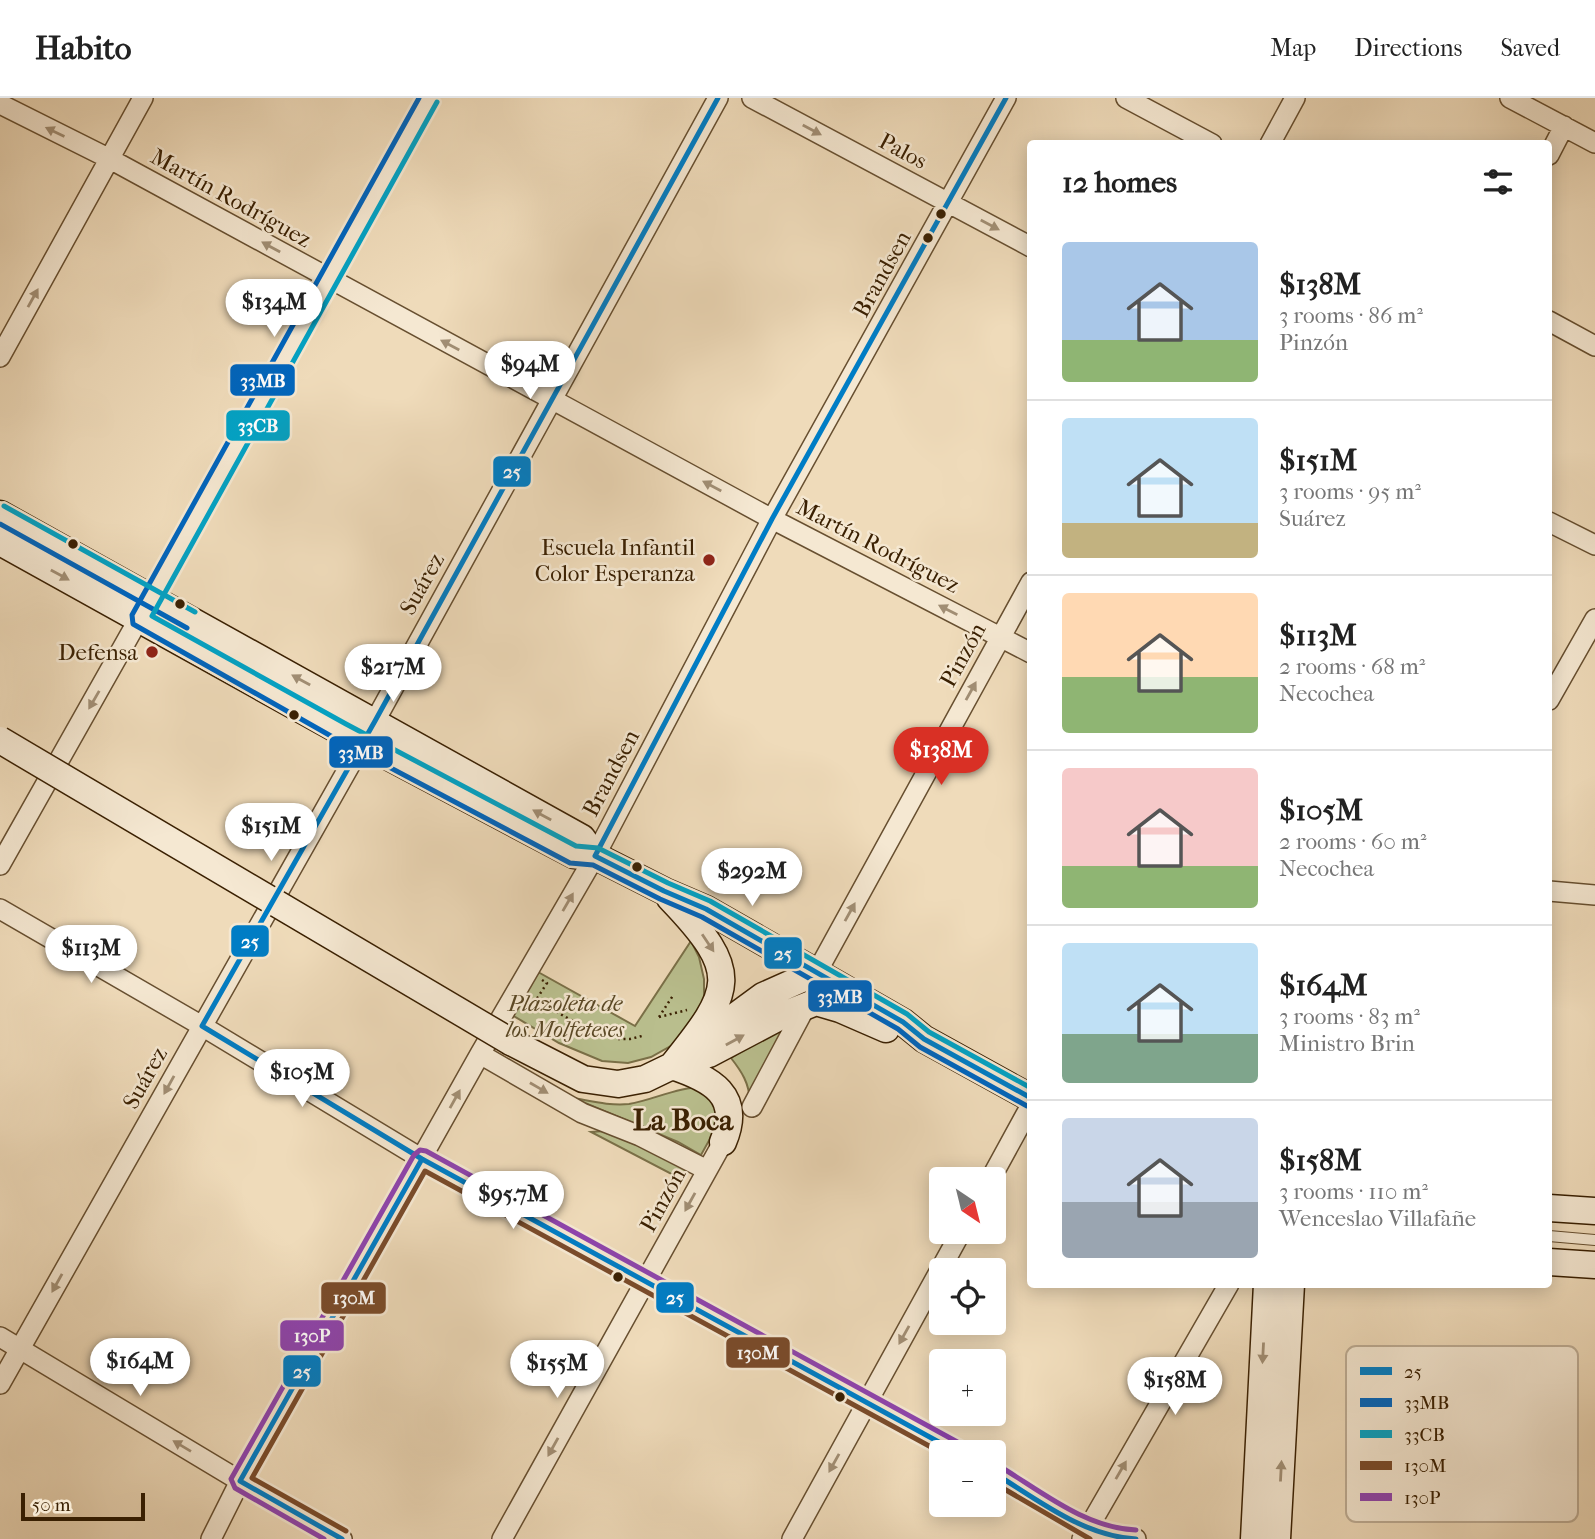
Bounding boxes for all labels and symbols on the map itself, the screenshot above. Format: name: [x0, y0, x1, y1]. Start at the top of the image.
one-way arrow: [802, 125, 822, 136]
one-way arrow: [45, 126, 65, 137]
street label: Palos: [874, 127, 932, 175]
street label: Martín Rodríguez: [146, 143, 316, 253]
unlabelled marker: [934, 207, 948, 221]
one-way arrow: [980, 219, 1000, 231]
street label: Brandsen: [847, 226, 917, 322]
unlabelled marker: [921, 231, 935, 245]
one-way arrow: [261, 241, 280, 253]
pin: $134M: [225, 280, 323, 339]
one-way arrow: [27, 288, 39, 307]
one-way arrow: [440, 339, 460, 351]
pin: $94M: [489, 342, 571, 401]
line badge: 33MB: [229, 363, 296, 397]
text: 33MB: [240, 370, 286, 392]
line badge: 33CB: [225, 409, 291, 442]
text: 33CB: [238, 415, 278, 437]
line badge: 25: [492, 455, 532, 488]
text: 25: [503, 461, 521, 483]
one-way arrow: [702, 480, 722, 492]
street label: Martín Rodríguez: [792, 493, 964, 599]
place label: Escuela Infantil Color Esperanza: [535, 534, 696, 587]
unlabelled marker: [66, 537, 80, 551]
street label: Suárez: [394, 548, 450, 620]
marker: Escuela Infantil Color Esperanza: [701, 552, 717, 568]
one-way arrow: [50, 569, 69, 581]
unlabelled marker: [173, 597, 187, 611]
one-way arrow: [938, 605, 958, 617]
street label: Pinzón: [934, 618, 992, 692]
place label: Defensa: [58, 639, 138, 666]
marker: Defensa: [144, 644, 160, 660]
pin: $217M: [344, 644, 442, 704]
one-way arrow: [290, 675, 310, 687]
one-way arrow: [965, 681, 977, 701]
one-way arrow: [88, 690, 100, 710]
unlabelled marker: [287, 708, 301, 722]
street label: Brandsen: [577, 724, 645, 821]
pin: $138M: [892, 728, 990, 787]
line badge: 33MB: [328, 735, 394, 769]
text: 33MB: [338, 742, 384, 764]
pin: $151M: [222, 804, 320, 863]
one-way arrow: [532, 809, 552, 821]
pin: $292M: [703, 848, 801, 908]
unlabelled marker: [630, 860, 644, 874]
one-way arrow: [562, 892, 574, 911]
one-way arrow: [844, 902, 856, 922]
line badge: 25: [230, 924, 270, 958]
pin: $113M: [42, 926, 140, 985]
text: 25: [241, 931, 259, 953]
one-way arrow: [701, 934, 715, 952]
line badge: 25: [763, 936, 803, 970]
text: 25: [774, 943, 792, 965]
line badge: 33MB: [807, 979, 873, 1013]
text: 33MB: [817, 986, 863, 1008]
park label: Plazoleta de los Molfeteses: [505, 990, 625, 1043]
one-way arrow: [725, 1034, 745, 1046]
street label: Suárez: [117, 1042, 173, 1114]
pin: $105M: [253, 1049, 351, 1109]
one-way arrow: [163, 1075, 175, 1095]
one-way arrow: [529, 1082, 549, 1094]
one-way arrow: [449, 1089, 461, 1109]
district label: La Boca: [633, 1103, 734, 1138]
street label: Pinzón: [634, 1163, 692, 1237]
north arrow: [929, 1167, 1006, 1244]
pin: $95.7M: [456, 1172, 570, 1231]
one-way arrow: [684, 1192, 696, 1211]
unlabelled marker: [611, 1270, 625, 1284]
one-way arrow: [51, 1273, 63, 1293]
line badge: 130M: [320, 1281, 387, 1315]
line badge: 25: [655, 1281, 695, 1314]
text: 130M: [333, 1287, 376, 1309]
text: 25: [666, 1287, 684, 1309]
line badge: 130P: [279, 1319, 345, 1352]
text: 130P: [294, 1325, 331, 1347]
one-way arrow: [898, 1325, 910, 1344]
line badge: 130M: [725, 1336, 791, 1369]
pin: $164M: [91, 1338, 189, 1398]
pin: $155M: [508, 1340, 606, 1400]
text: 130M: [737, 1342, 780, 1364]
one-way arrow: [1258, 1342, 1269, 1364]
legend: [1346, 1346, 1578, 1522]
line badge: 25: [282, 1354, 322, 1388]
pin: $158M: [1126, 1358, 1224, 1417]
text: 25: [293, 1361, 311, 1383]
text: 25: [1404, 1361, 1422, 1383]
unlabelled marker: [833, 1390, 847, 1404]
text: 33MB: [1404, 1392, 1449, 1414]
text: 33CB: [1404, 1424, 1445, 1446]
one-way arrow: [547, 1437, 559, 1456]
one-way arrow: [172, 1440, 191, 1452]
one-way arrow: [828, 1453, 840, 1473]
text: 130M: [1404, 1455, 1446, 1477]
one-way arrow: [1276, 1460, 1287, 1482]
one-way arrow: [1115, 1461, 1127, 1480]
text: 130P: [1404, 1487, 1441, 1509]
scale bar: [21, 1490, 145, 1522]

